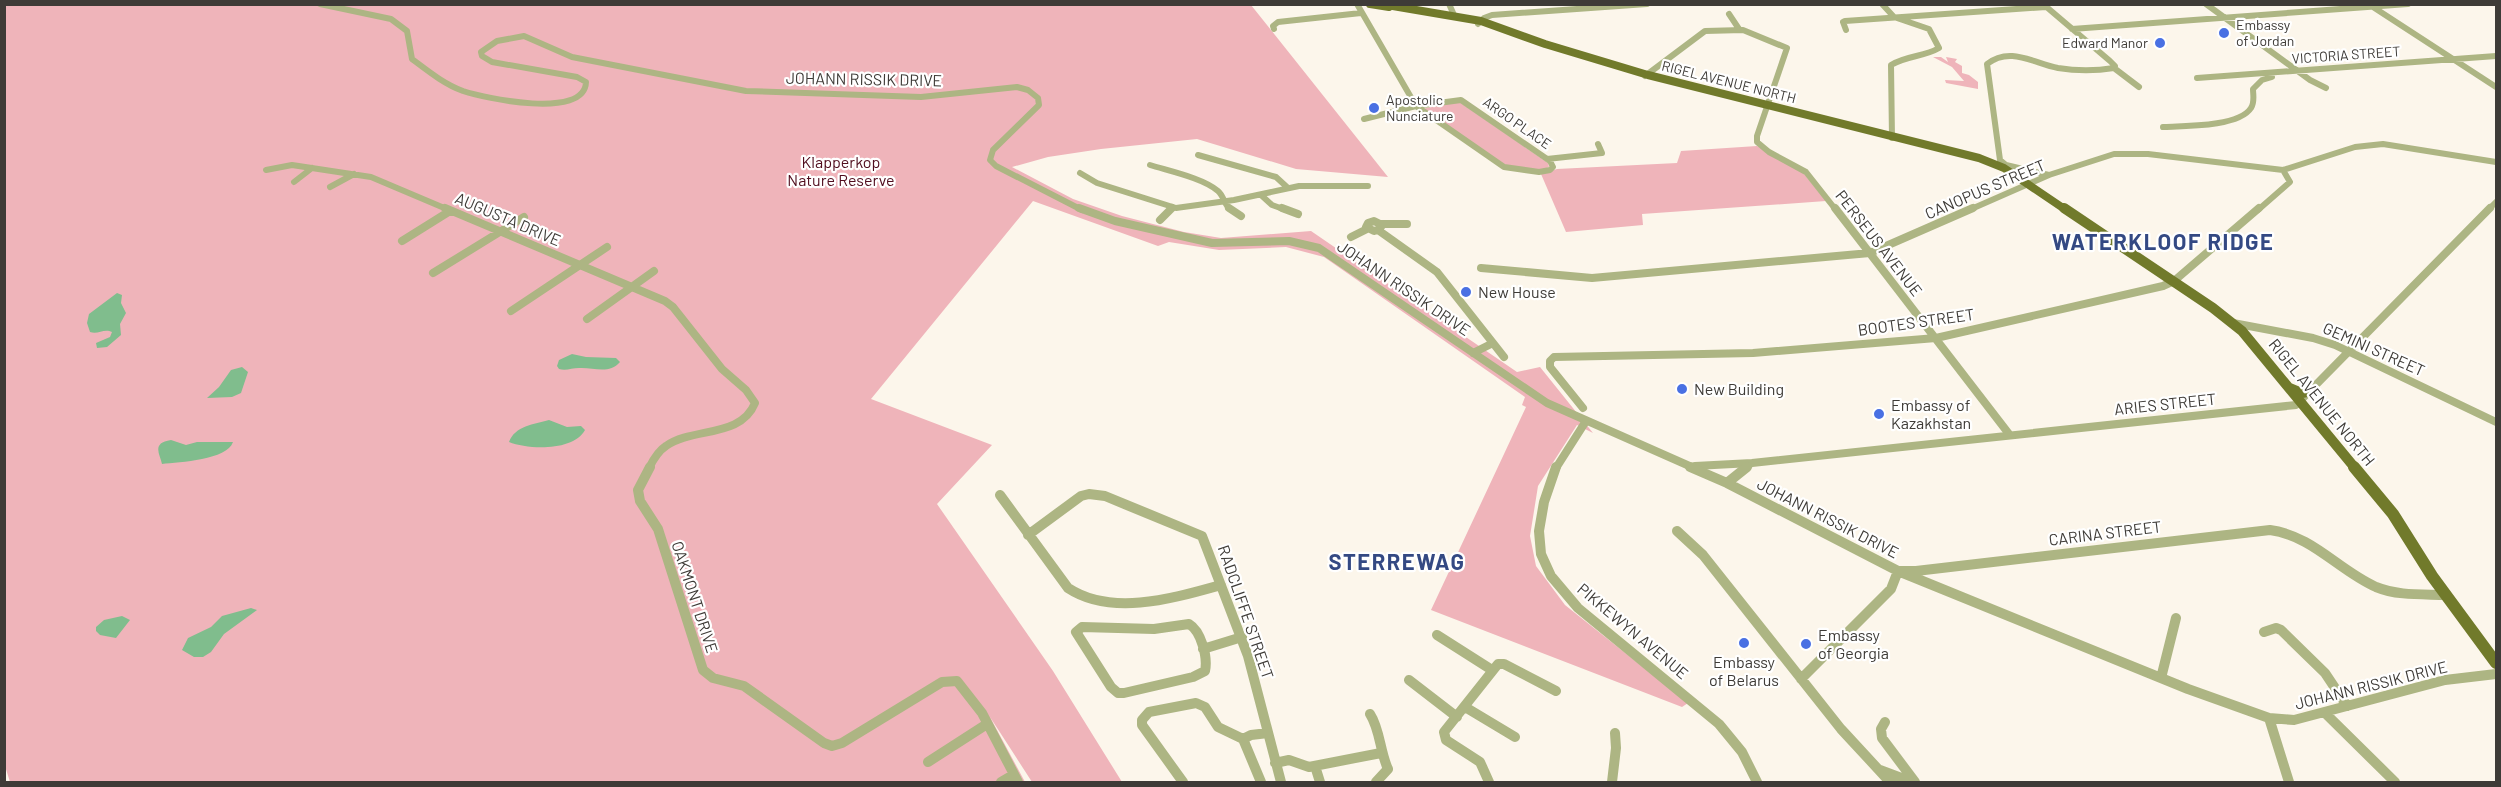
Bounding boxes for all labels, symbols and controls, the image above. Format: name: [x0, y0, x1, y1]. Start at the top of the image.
place label: Embassy of Jordan: [2236, 16, 2294, 49]
marker: Embassy of Jordan: [2217, 26, 2231, 40]
place label: Edward Manor: [2062, 34, 2148, 51]
marker: Edward Manor: [2153, 36, 2167, 50]
street label: VICTORIA STREET: [2291, 42, 2401, 67]
street label: RIGEL AVENUE NORTH: [1660, 57, 1798, 106]
street label: JOHANN RISSIK DRIVE: [786, 68, 942, 89]
place label: Apostolic Nunciature: [1386, 91, 1453, 124]
street label: ARGO PLACE: [1480, 93, 1555, 152]
marker: Apostolic Nunciature: [1367, 101, 1381, 115]
park label: Klapperkop Nature Reserve: [787, 152, 895, 189]
street label: CANOPUS STREET: [1922, 155, 2048, 222]
street label: PERSEUS AVENUE: [1832, 186, 1927, 300]
street label: AUGUSTA DRIVE: [453, 188, 564, 249]
district label: WATERKLOOF RIDGE: [2052, 228, 2274, 254]
street label: JOHANN RISSIK DRIVE: [1334, 236, 1474, 339]
place label: New House: [1478, 282, 1556, 301]
marker: New House: [1459, 285, 1473, 299]
street label: BOOTES STREET: [1856, 304, 1975, 339]
street label: GEMINI STREET: [2320, 318, 2428, 380]
street label: RIGEL AVENUE NORTH: [2265, 334, 2379, 469]
place label: New Building: [1694, 379, 1784, 398]
marker: New Building: [1675, 382, 1689, 396]
street label: ARIES STREET: [2113, 389, 2217, 418]
place label: Embassy of Kazakhstan: [1891, 395, 1971, 432]
marker: Embassy of Kazakhstan: [1872, 407, 1886, 421]
street label: JOHANN RISSIK DRIVE: [1754, 474, 1902, 562]
street label: CARINA STREET: [2047, 516, 2162, 549]
street label: OAKMONT DRIVE: [668, 538, 723, 655]
street label: RADCLIFFE STREET: [1215, 542, 1278, 681]
district label: STERREWAG: [1329, 548, 1465, 574]
street label: PIKKEWYN AVENUE: [1574, 579, 1693, 682]
place label: Embassy of Georgia: [1818, 625, 1889, 662]
marker: Embassy of Belarus: [1737, 636, 1751, 650]
marker: Embassy of Georgia: [1799, 637, 1813, 651]
place label: Embassy of Belarus: [1709, 652, 1779, 689]
street label: JOHANN RISSIK DRIVE: [2293, 656, 2449, 713]

